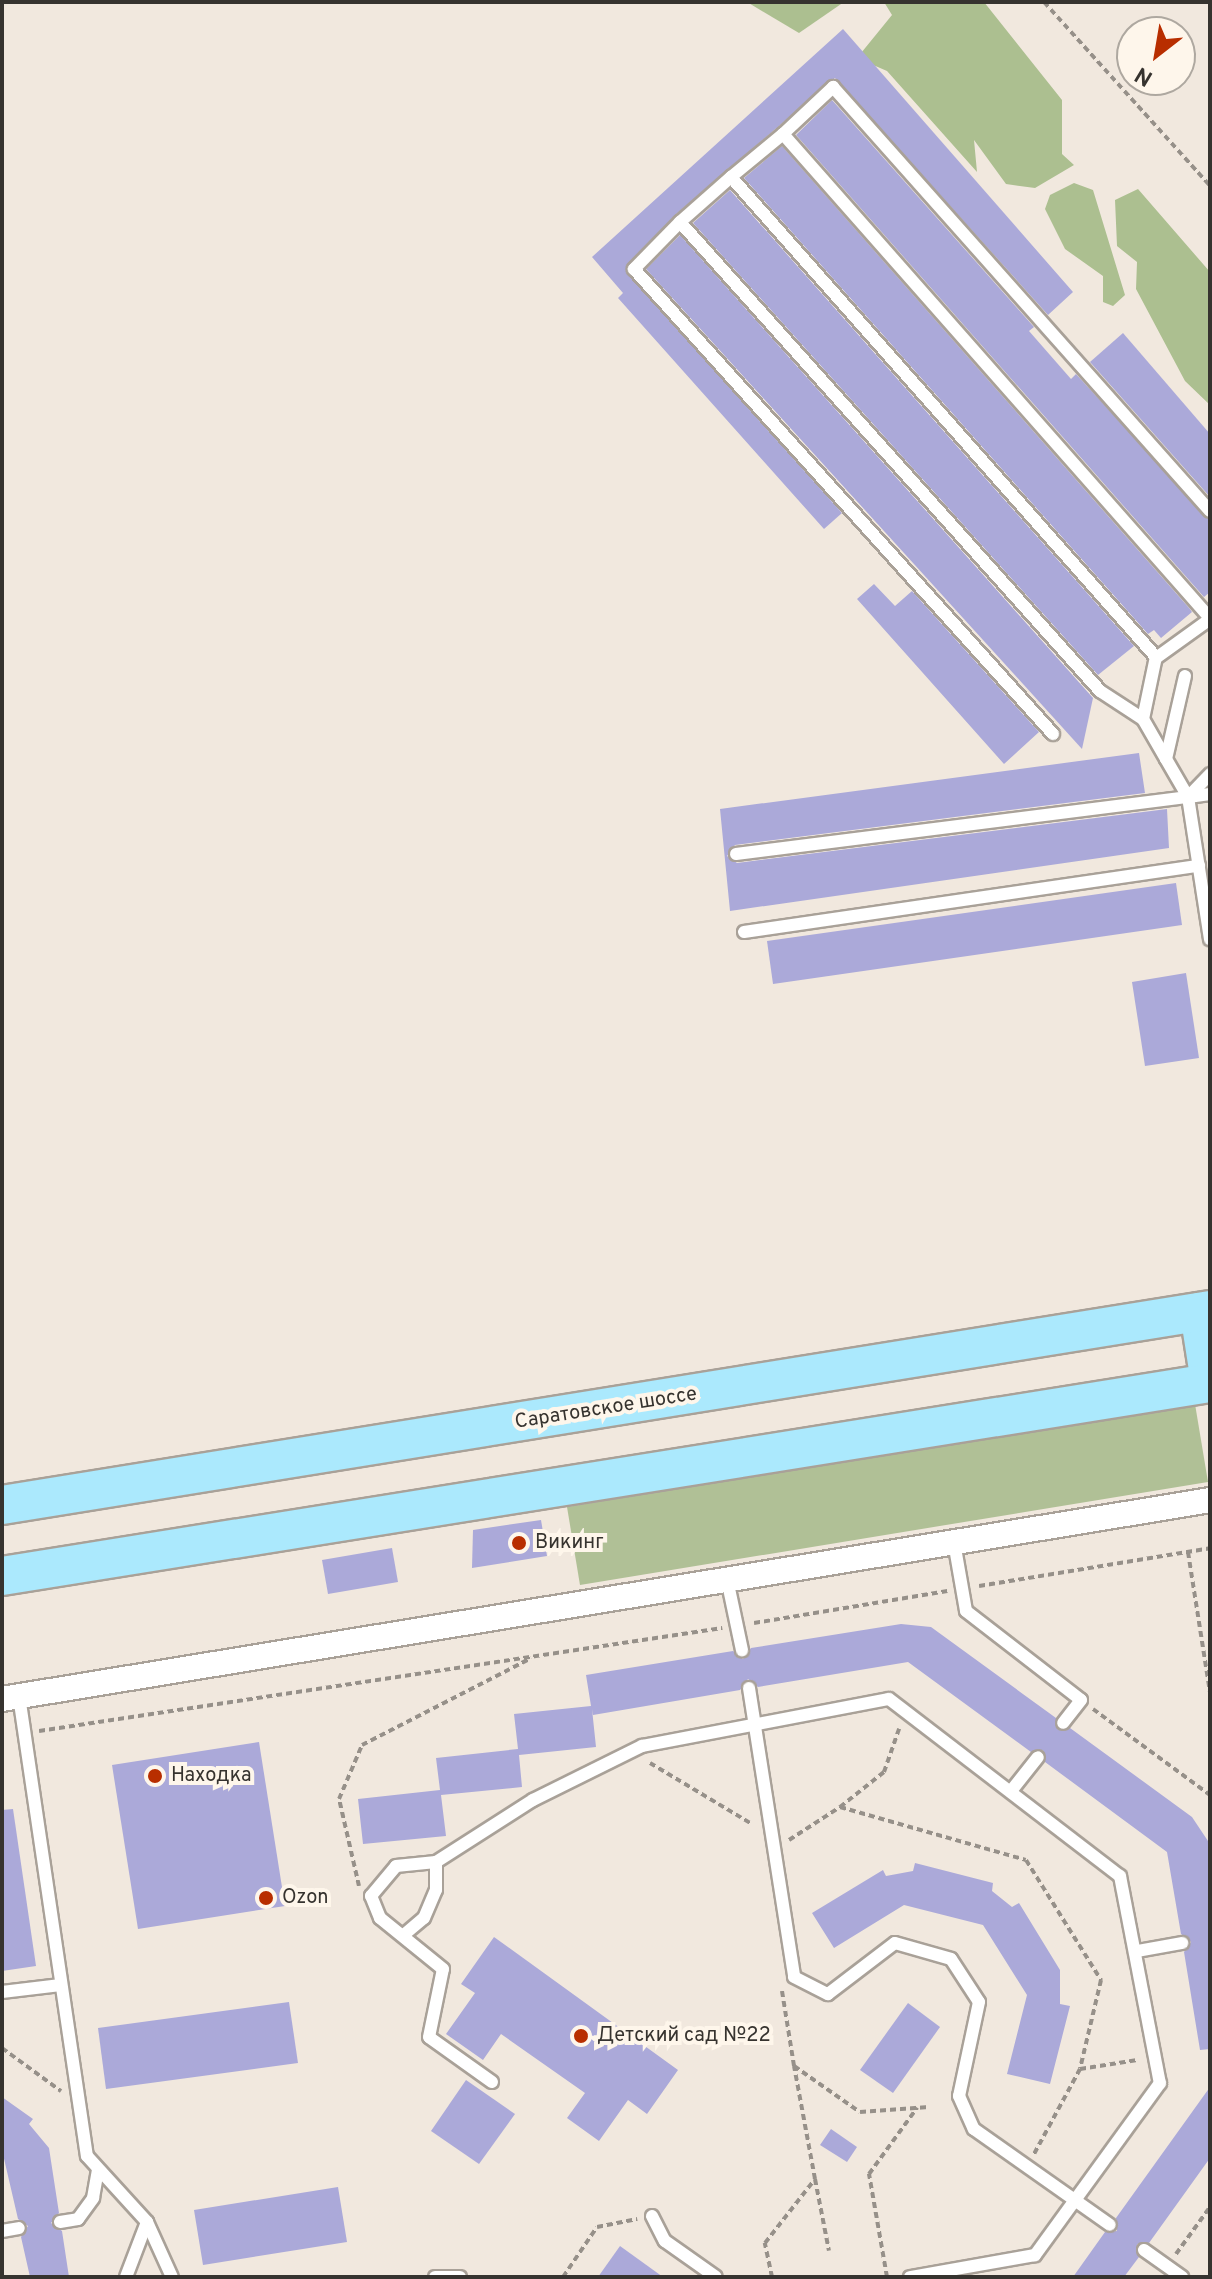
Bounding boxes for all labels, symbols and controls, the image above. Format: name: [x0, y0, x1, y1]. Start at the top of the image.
north arrow: [1116, 16, 1196, 96]
text: N: [1131, 60, 1158, 91]
street label: Саратовское шоссе: [513, 1383, 699, 1435]
place label: Викинг: [535, 1531, 604, 1555]
marker: Викинг: [510, 1534, 528, 1552]
place label: Находка: [171, 1764, 252, 1788]
marker: Находка: [146, 1767, 164, 1785]
place label: Ozon: [282, 1886, 328, 1910]
marker: Ozon: [257, 1889, 275, 1907]
place label: Детский сад №22: [597, 2024, 771, 2048]
marker: Детский сад №22: [572, 2027, 590, 2045]

